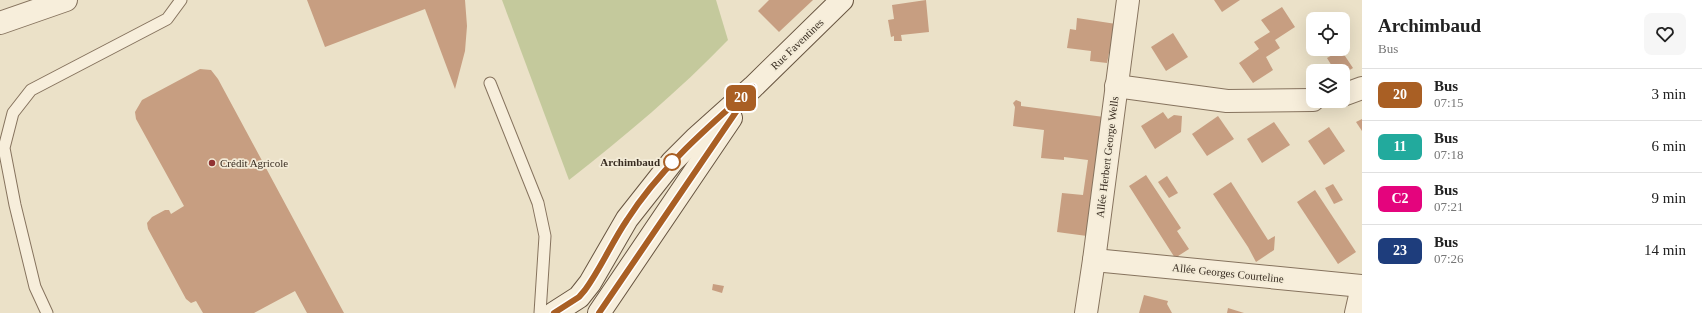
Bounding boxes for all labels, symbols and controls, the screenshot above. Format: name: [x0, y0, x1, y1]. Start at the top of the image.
map controls: [1306, 12, 1350, 108]
button: locate: [1306, 12, 1350, 56]
button: heart: [1644, 13, 1686, 55]
text: Archimbaud: [1378, 15, 1481, 36]
street label: Rue Faventines: [768, 16, 826, 72]
text: Bus: [1378, 41, 1398, 56]
button: layers: [1306, 64, 1350, 108]
text: Bus: [1434, 78, 1458, 94]
line badge: 20: [723, 85, 759, 111]
text: 3 min: [1651, 86, 1686, 102]
text: 20: [1393, 87, 1407, 102]
text: 20: [734, 90, 748, 105]
text: 07:15: [1434, 95, 1464, 110]
street label: Allée Herbert George Wells: [1094, 96, 1120, 218]
text: Bus: [1434, 130, 1458, 146]
text: 6 min: [1651, 138, 1686, 154]
text: 11: [1393, 139, 1407, 154]
text: 07:18: [1434, 147, 1464, 162]
marker: Archimbaud: [663, 153, 681, 171]
place label: Archimbaud: [600, 156, 660, 168]
place label: Crédit Agricole: [220, 157, 288, 169]
marker: Crédit Agricole: [207, 158, 217, 168]
text: Bus: [1434, 182, 1458, 198]
text: 9 min: [1651, 190, 1686, 206]
text: C2: [1391, 191, 1409, 206]
text: 07:21: [1434, 199, 1464, 214]
text: Bus: [1434, 234, 1458, 250]
text: 14 min: [1644, 242, 1686, 258]
text: 23: [1393, 243, 1407, 258]
text: 07:26: [1434, 251, 1464, 266]
street label: Allée Georges Courteline: [1172, 261, 1285, 285]

